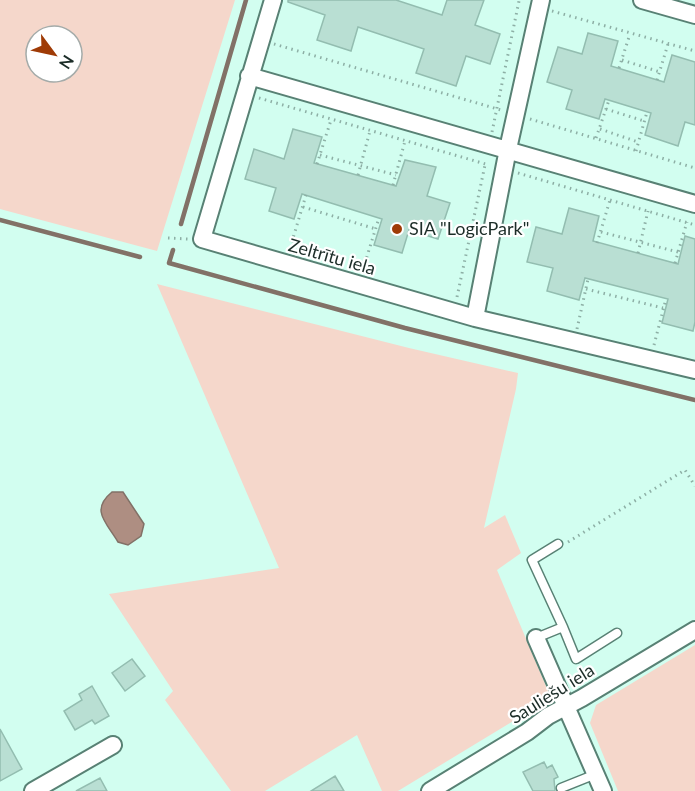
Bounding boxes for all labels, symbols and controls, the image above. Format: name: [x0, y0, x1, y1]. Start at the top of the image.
north arrow: [24, 24, 84, 84]
text: N: [56, 52, 78, 73]
place label: SIA "LogicPark": [409, 217, 529, 239]
marker: SIA "LogicPark": [390, 222, 404, 236]
street label: Zeltrītu iela: [286, 233, 378, 279]
street label: Sauliešu iela: [505, 658, 598, 728]

